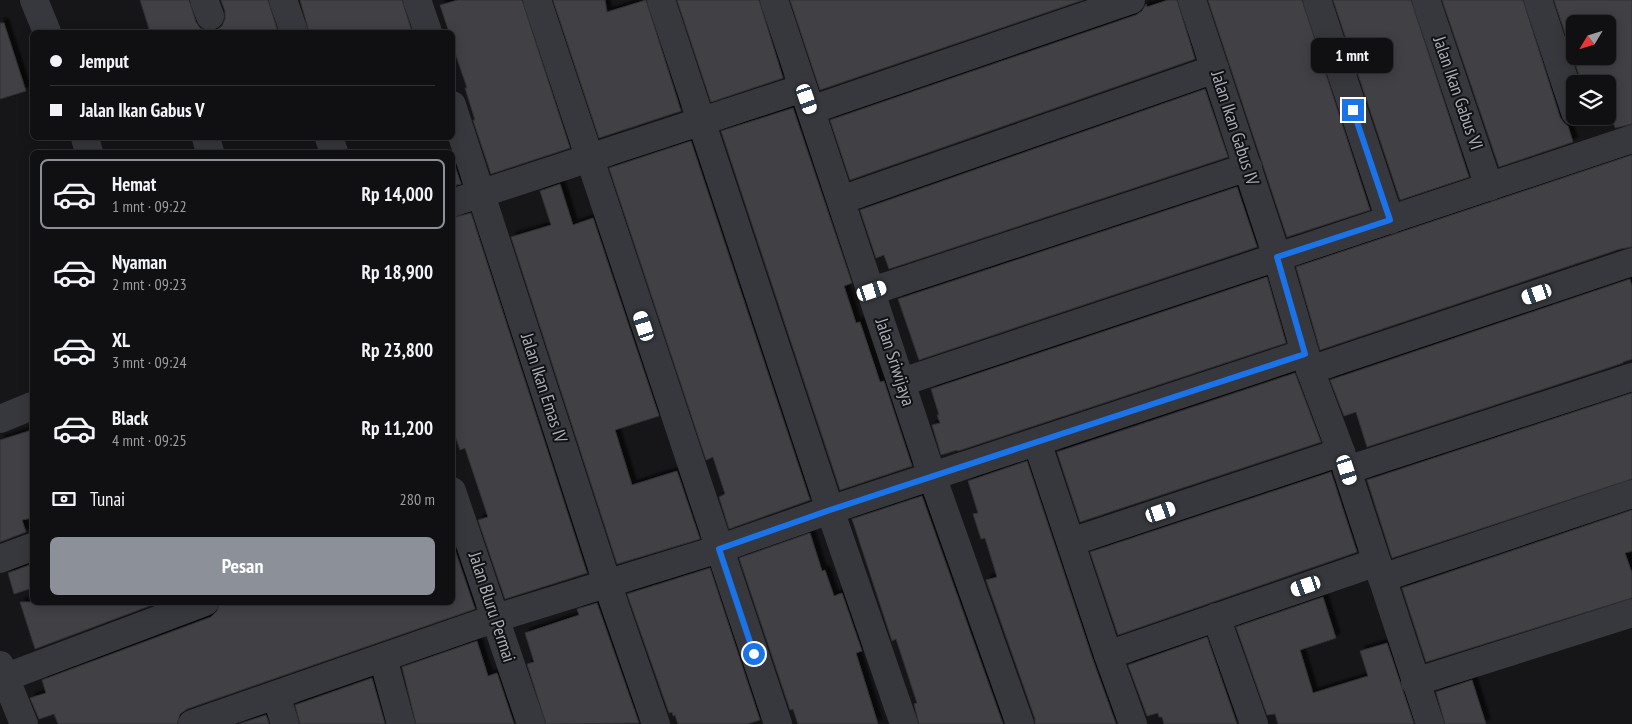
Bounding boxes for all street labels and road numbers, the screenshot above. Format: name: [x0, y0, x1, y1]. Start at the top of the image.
street label: Jalan Ikan Gabus VI: [1428, 32, 1489, 153]
street label: Jalan Ikan Gabus IV: [1206, 67, 1265, 189]
street label: Jalan Sriwijaya: [870, 314, 920, 409]
street label: Jalan Ikan Emas IV: [516, 329, 573, 446]
street label: Jalan Bluru Permai: [464, 548, 521, 665]

